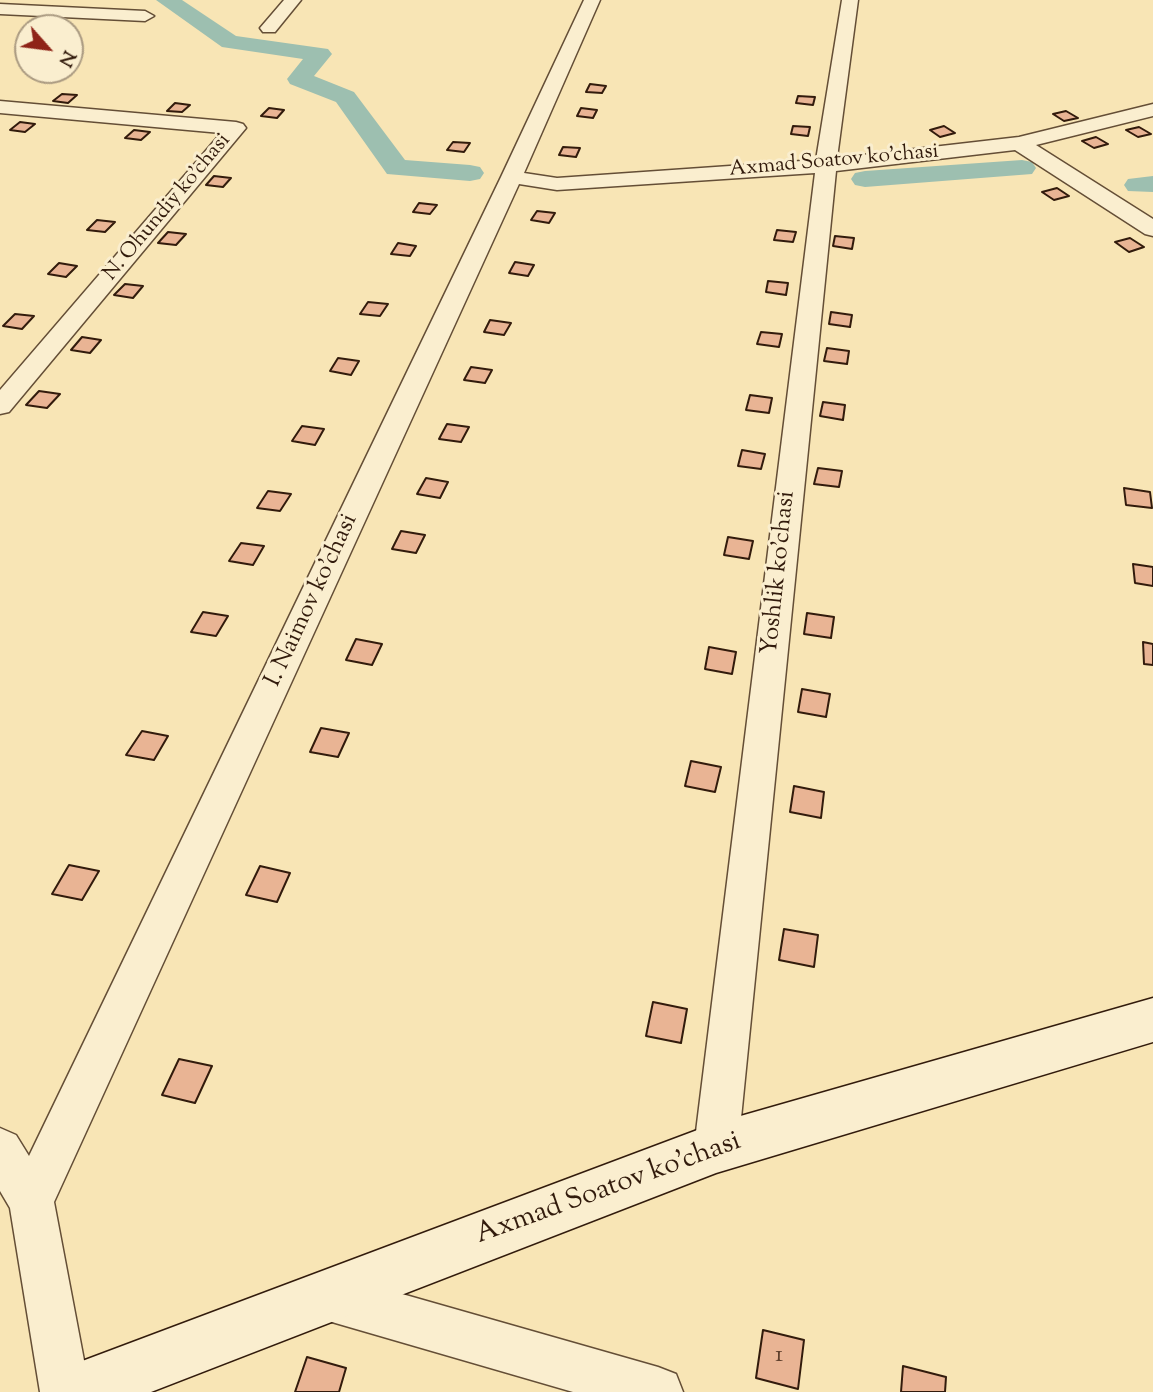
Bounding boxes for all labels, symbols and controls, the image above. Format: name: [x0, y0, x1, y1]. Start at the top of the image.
north arrow: [14, 14, 84, 84]
text: N: [51, 45, 82, 71]
street label: N. Ohundiy ko'chasi: [99, 129, 237, 287]
street label: Axmad Soatov ko'chasi: [728, 140, 940, 184]
street label: Yoshlik ko'chasi: [757, 490, 803, 656]
street label: I. Naimov ko'chasi: [260, 510, 366, 692]
street label: Axmad Soatov ko'chasi: [472, 1126, 746, 1254]
house number: 1: [775, 1343, 783, 1371]

